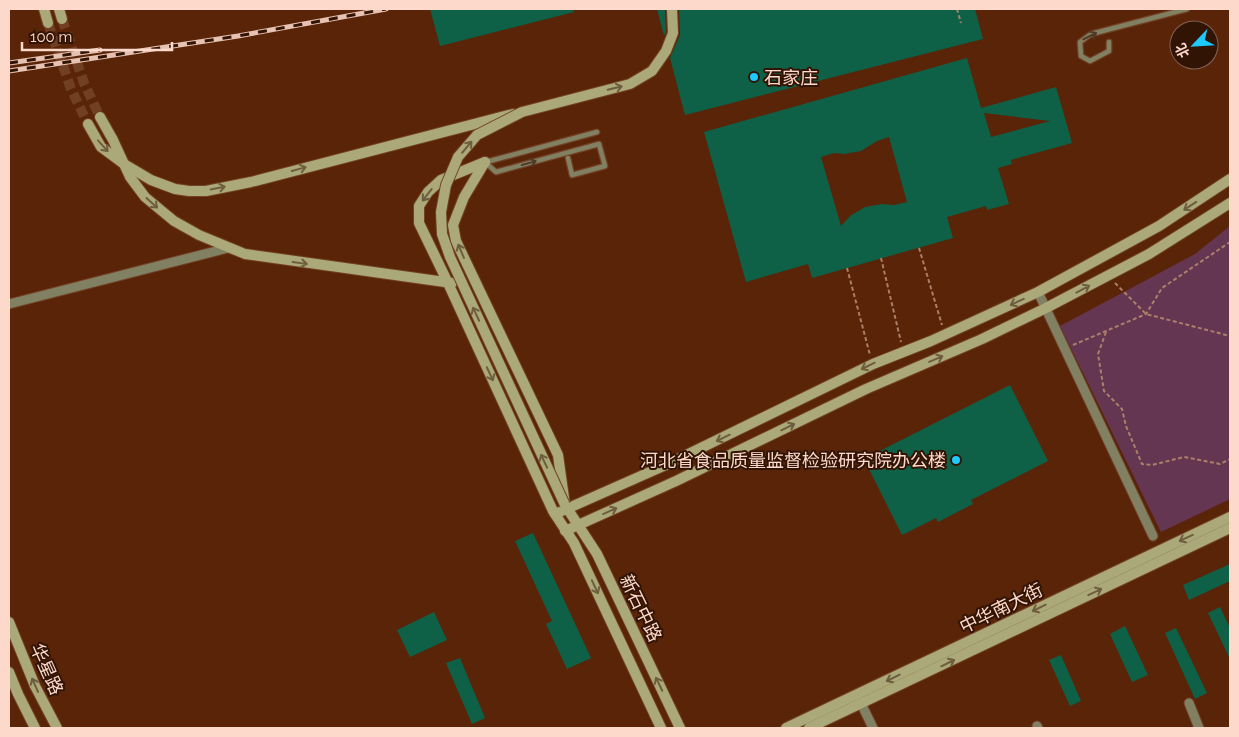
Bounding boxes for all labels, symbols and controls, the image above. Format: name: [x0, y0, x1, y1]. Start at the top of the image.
scale bar: [22, 20, 172, 52]
north arrow: [1169, 20, 1219, 70]
text: 100 m: [30, 28, 72, 46]
one-way arrow: [1082, 31, 1097, 41]
text: 北: [1172, 41, 1192, 60]
place label: 石家庄: [764, 67, 818, 88]
marker: 石家庄: [748, 71, 760, 83]
one-way arrow: [607, 83, 623, 92]
one-way arrow: [97, 140, 109, 153]
one-way arrow: [461, 140, 472, 153]
one-way arrow: [520, 158, 536, 167]
one-way arrow: [290, 164, 306, 174]
one-way arrow: [210, 183, 226, 193]
one-way arrow: [422, 188, 432, 202]
one-way arrow: [145, 197, 158, 209]
one-way arrow: [1184, 202, 1198, 212]
one-way arrow: [455, 244, 465, 259]
one-way arrow: [291, 258, 307, 268]
one-way arrow: [1075, 284, 1090, 294]
one-way arrow: [1010, 297, 1025, 307]
one-way arrow: [471, 307, 480, 322]
one-way arrow: [928, 354, 943, 364]
one-way arrow: [861, 362, 876, 372]
one-way arrow: [485, 366, 495, 381]
one-way arrow: [781, 422, 796, 432]
one-way arrow: [716, 434, 731, 443]
place label: 河北省食品质量监督检验研究院办公楼: [640, 450, 946, 471]
one-way arrow: [539, 454, 549, 469]
marker: 河北省食品质量监督检验研究院办公楼: [950, 454, 962, 466]
one-way arrow: [602, 505, 617, 515]
one-way arrow: [1179, 534, 1194, 543]
street label: 新石中路: [616, 571, 666, 645]
one-way arrow: [590, 579, 600, 594]
street label: 中华南大街: [956, 579, 1046, 637]
one-way arrow: [1087, 587, 1102, 596]
one-way arrow: [1032, 603, 1047, 613]
street label: 华星路: [26, 640, 68, 698]
one-way arrow: [940, 657, 955, 667]
one-way arrow: [886, 674, 901, 683]
one-way arrow: [654, 677, 664, 692]
one-way arrow: [30, 678, 40, 693]

